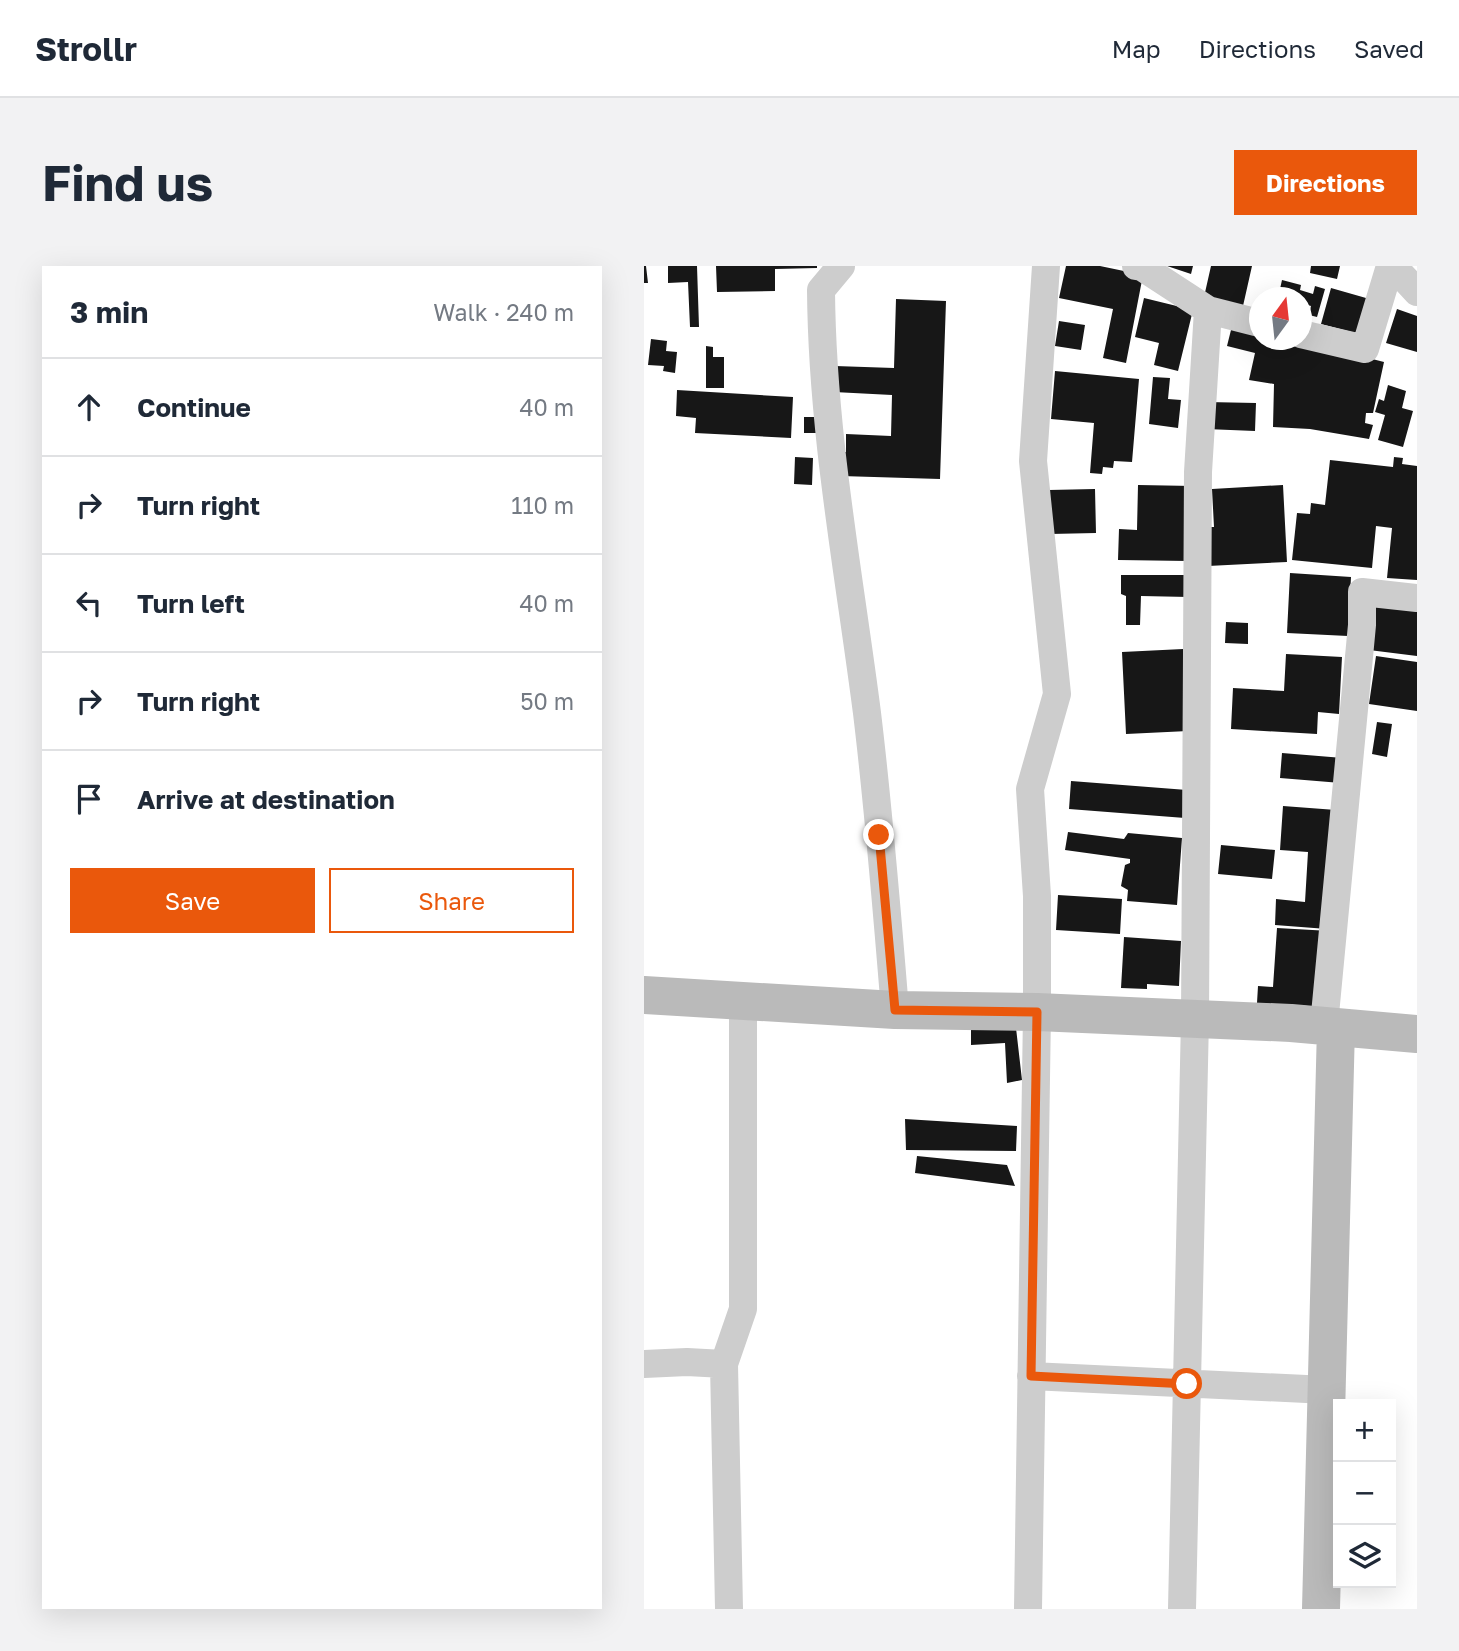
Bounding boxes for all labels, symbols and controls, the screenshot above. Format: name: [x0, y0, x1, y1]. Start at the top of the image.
text: Strollr: [35, 29, 137, 68]
text: Map: [1112, 34, 1161, 63]
text: Directions: [1199, 34, 1316, 63]
text: Saved: [1354, 34, 1424, 63]
button: Directions: [1234, 150, 1417, 215]
text: Find us: [42, 153, 213, 212]
north arrow: [1249, 287, 1312, 350]
text: 3 min: [70, 294, 148, 330]
text: Walk · 240 m: [433, 298, 574, 326]
icon: ahead: [70, 388, 108, 426]
text: Continue: [137, 392, 251, 423]
text: 40 m: [520, 393, 574, 421]
icon: right: [70, 486, 108, 524]
text: Turn right: [137, 490, 260, 521]
text: 110 m: [511, 491, 574, 519]
icon: left: [70, 584, 108, 622]
text: Turn left: [137, 588, 245, 619]
text: 40 m: [520, 589, 574, 617]
icon: right: [70, 682, 108, 720]
text: Turn right: [137, 686, 260, 717]
text: 50 m: [520, 687, 574, 715]
icon: arrive: [70, 780, 108, 818]
text: Arrive at destination: [137, 784, 395, 815]
route end: [863, 819, 894, 850]
button: Save: [70, 868, 315, 933]
button: Share: [329, 868, 574, 933]
route start: [1171, 1368, 1202, 1399]
map controls: [1333, 1399, 1396, 1588]
button: +: [1333, 1399, 1396, 1462]
button: −: [1333, 1462, 1396, 1525]
button: layers: [1333, 1525, 1396, 1588]

